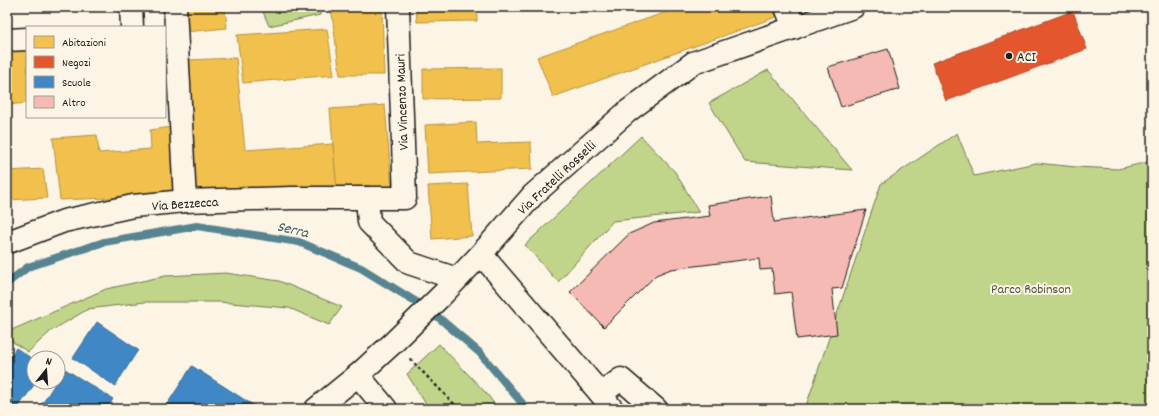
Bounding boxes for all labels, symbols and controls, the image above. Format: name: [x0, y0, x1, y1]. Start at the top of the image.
legend: [26, 26, 166, 118]
text: Abitazioni: [62, 35, 106, 52]
place label: ACI: [1017, 48, 1037, 68]
marker: ACI: [1004, 51, 1014, 61]
street label: Via Vincenzo Mauri: [391, 53, 415, 150]
text: Negozi: [62, 55, 91, 72]
text: Scuole: [62, 75, 91, 92]
text: Altro: [62, 95, 86, 112]
street label: Via Fratelli Rosselli: [514, 136, 601, 220]
street label: Via Bezzecca: [151, 193, 219, 217]
water label: Serra: [275, 217, 311, 245]
park label: Parco Robinson: [991, 280, 1071, 300]
north arrow: [26, 350, 66, 390]
text: N: [43, 354, 54, 371]

